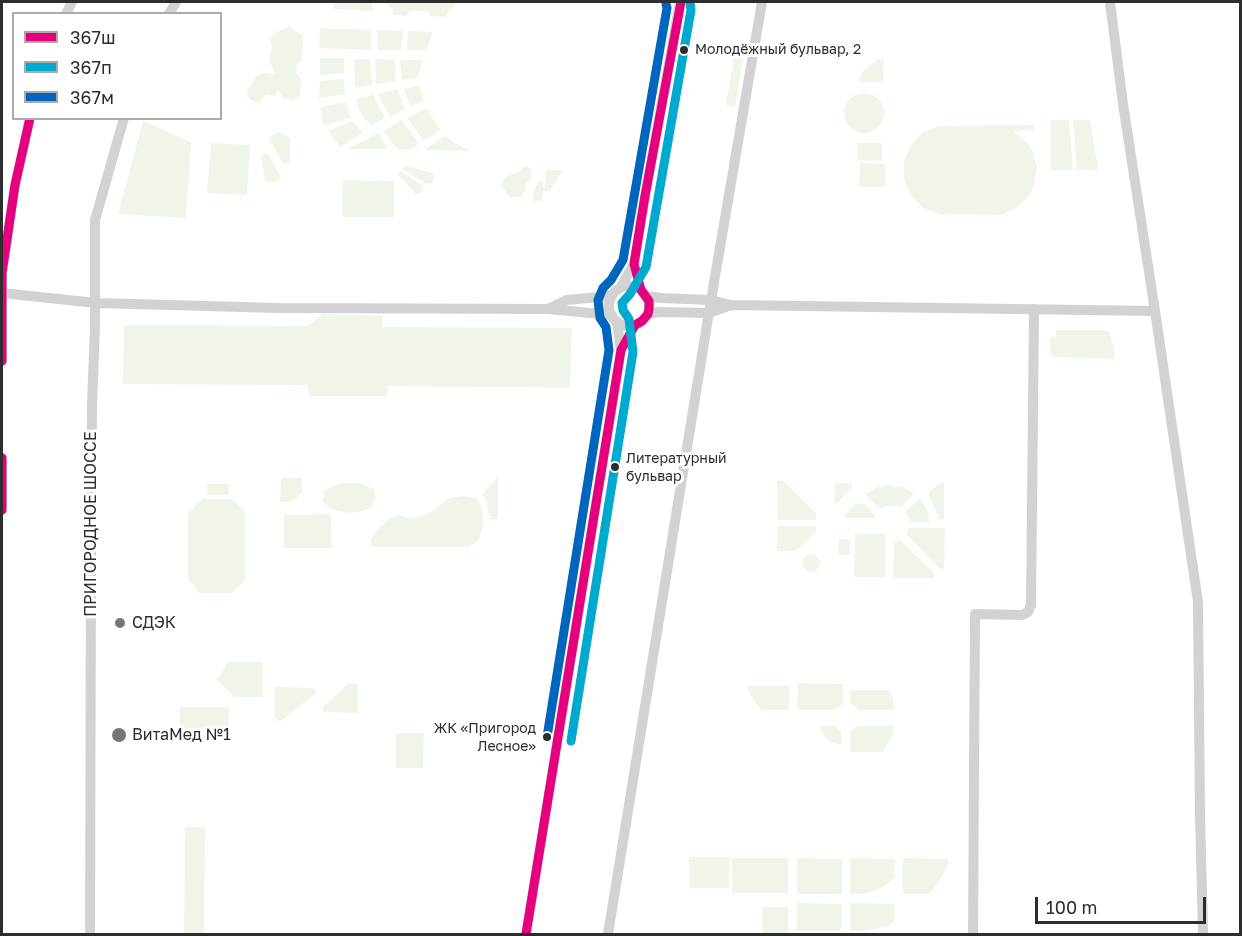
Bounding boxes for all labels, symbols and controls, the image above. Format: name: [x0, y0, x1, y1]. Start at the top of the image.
legend: [12, 12, 222, 120]
text: 367ш: [70, 26, 116, 48]
place label: Молодёжный бульвар, 2: [695, 42, 861, 58]
marker: Молодёжный бульвар, 2: [678, 44, 690, 56]
text: 367п: [70, 56, 112, 78]
text: 367м: [70, 86, 114, 108]
street label: ПРИГОРОДНОЕ ШОССЕ: [81, 431, 101, 617]
place label: Литературный бульвар: [626, 451, 727, 484]
marker: Литературный бульвар: [609, 461, 621, 473]
place label: СДЭК: [132, 613, 176, 633]
marker: СДЭК: [113, 616, 127, 630]
place label: ЖК «Пригород Лесное»: [434, 721, 536, 754]
place label: ВитаМед №1: [132, 725, 231, 745]
marker: ВитаМед №1: [110, 726, 128, 744]
marker: ЖК «Пригород Лесное»: [541, 731, 553, 743]
scale bar: [1038, 885, 1209, 923]
text: 100 m: [1046, 896, 1097, 918]

